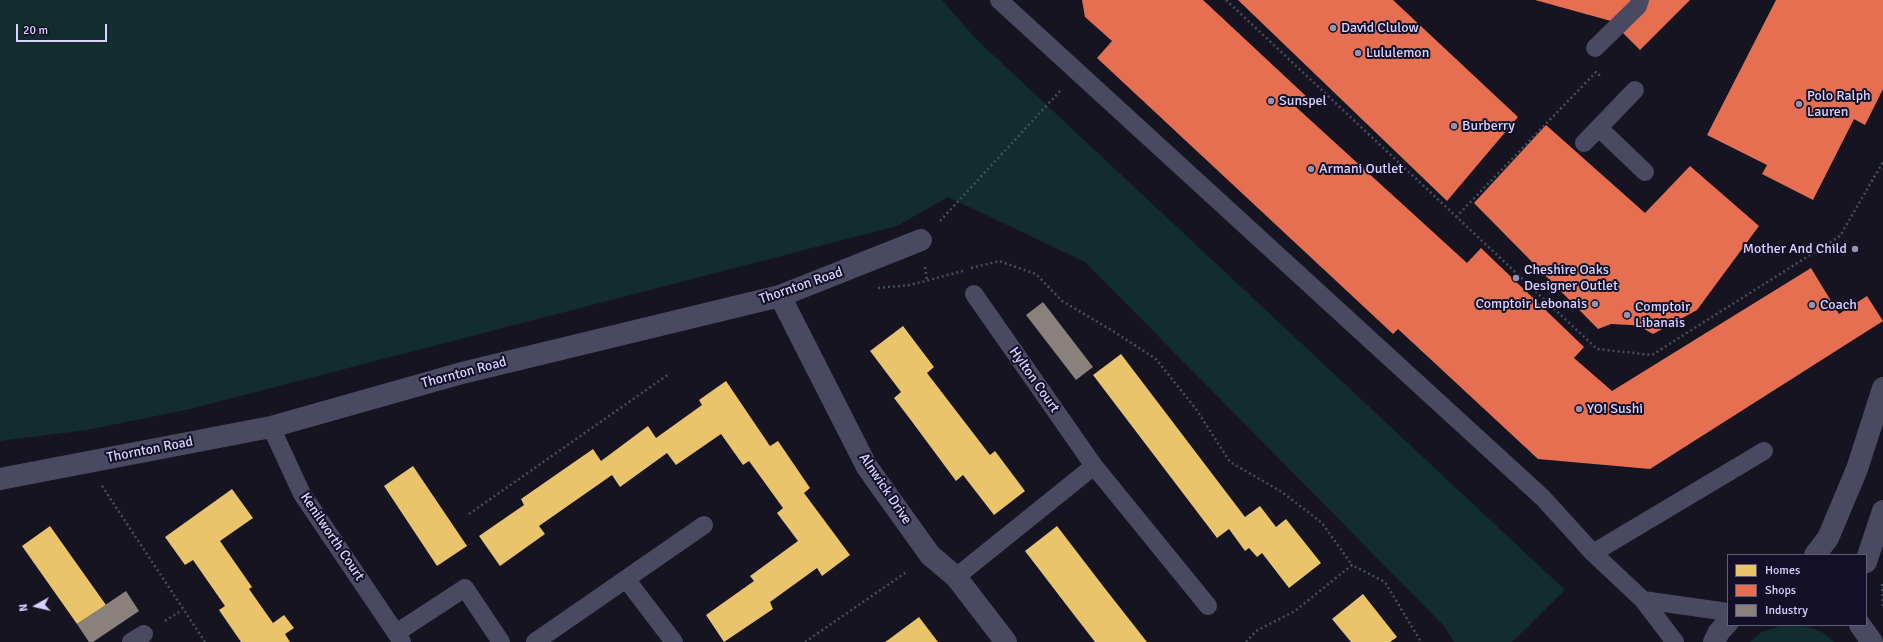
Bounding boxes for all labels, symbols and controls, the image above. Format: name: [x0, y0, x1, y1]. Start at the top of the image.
scale bar: [18, 16, 109, 42]
place label: David Clulow: [1341, 20, 1419, 36]
text: 20 m: [23, 23, 48, 38]
marker: David Clulow: [1328, 23, 1338, 33]
place label: Lululemon: [1366, 45, 1429, 61]
marker: Lululemon: [1353, 48, 1363, 58]
place label: Polo Ralph Lauren: [1807, 88, 1871, 120]
place label: Sunspel: [1279, 93, 1327, 109]
marker: Sunspel: [1266, 96, 1276, 106]
marker: Polo Ralph Lauren: [1794, 99, 1804, 109]
place label: Burberry: [1462, 118, 1515, 134]
marker: Burberry: [1449, 121, 1459, 131]
place label: Armani Outlet: [1319, 161, 1403, 177]
marker: Armani Outlet: [1306, 164, 1316, 174]
place label: Mother And Child: [1743, 241, 1847, 257]
marker: Mother And Child: [1850, 244, 1860, 254]
place label: Cheshire Oaks Designer Outlet: [1524, 262, 1618, 294]
street label: Thornton Road: [757, 264, 845, 308]
marker: Cheshire Oaks Designer Outlet: [1511, 273, 1521, 283]
place label: Comptoir Lebonais: [1475, 296, 1587, 312]
place label: Coach: [1820, 297, 1857, 313]
marker: Comptoir Lebonais: [1590, 299, 1600, 309]
place label: Comptoir Libanais: [1635, 299, 1690, 332]
marker: Coach: [1807, 300, 1817, 310]
marker: Comptoir Libanais: [1622, 310, 1632, 320]
street label: Hylton Court: [1005, 344, 1063, 416]
street label: Thornton Road: [420, 354, 508, 392]
place label: YO! Sushi: [1587, 401, 1643, 417]
marker: YO! Sushi: [1574, 404, 1584, 414]
street label: Thornton Road: [106, 433, 194, 467]
street label: Alnwick Drive: [855, 450, 915, 528]
street label: Kenilworth Court: [296, 490, 368, 584]
legend: [1727, 554, 1867, 626]
text: Homes: [1765, 563, 1800, 578]
text: Shops: [1765, 583, 1796, 598]
north arrow: [16, 586, 56, 626]
text: N: [17, 603, 31, 612]
text: Industry: [1765, 603, 1808, 618]

